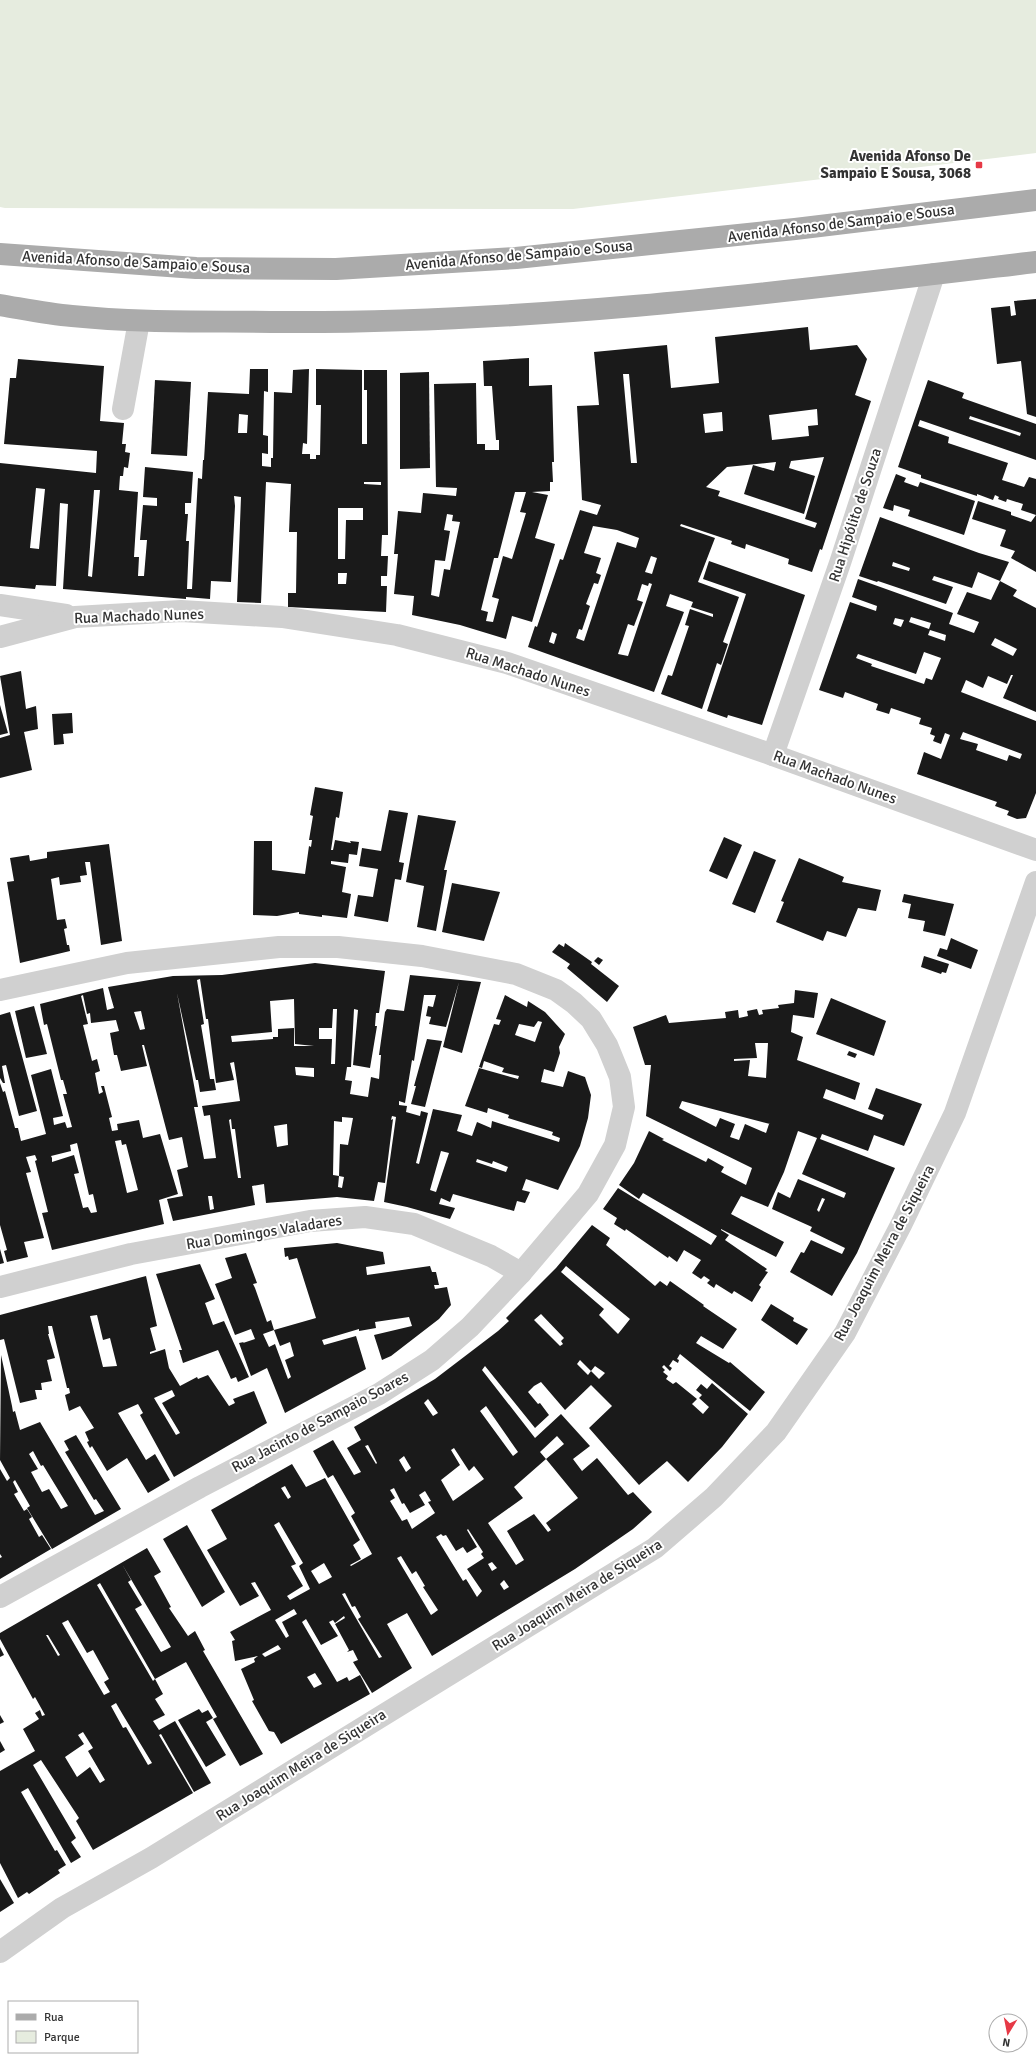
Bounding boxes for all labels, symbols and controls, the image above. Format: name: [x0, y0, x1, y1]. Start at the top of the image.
place label: Avenida Afonso De Sampaio E Sousa, 3068: [821, 147, 971, 182]
marker: Avenida Afonso De Sampaio E Sousa, 3068: [974, 160, 984, 170]
street label: Avenida Afonso de Sampaio e Sousa: [727, 200, 955, 246]
street label: Avenida Afonso de Sampaio e Sousa: [404, 236, 634, 274]
street label: Avenida Afonso de Sampaio e Sousa: [22, 247, 250, 277]
street label: Rua Hipólito de Souza: [825, 446, 885, 584]
street label: Rua Machado Nunes: [74, 605, 205, 627]
street label: Rua Machado Nunes: [463, 643, 593, 701]
street label: Rua Machado Nunes: [771, 746, 900, 808]
street label: Rua Joaquim Meira de Siqueira: [830, 1162, 938, 1344]
street label: Rua Domingos Valadares: [185, 1211, 344, 1253]
street label: Rua Jacinto de Sampaio Soares: [228, 1367, 412, 1476]
street label: Rua Joaquim Meira de Siqueira: [489, 1535, 665, 1655]
street label: Rua Joaquim Meira de Siqueira: [213, 1705, 389, 1825]
legend: [8, 2001, 138, 2053]
text: Rua: [44, 2010, 64, 2025]
north arrow: [988, 2013, 1028, 2053]
text: Parque: [44, 2030, 80, 2045]
text: N: [1001, 2035, 1011, 2049]

